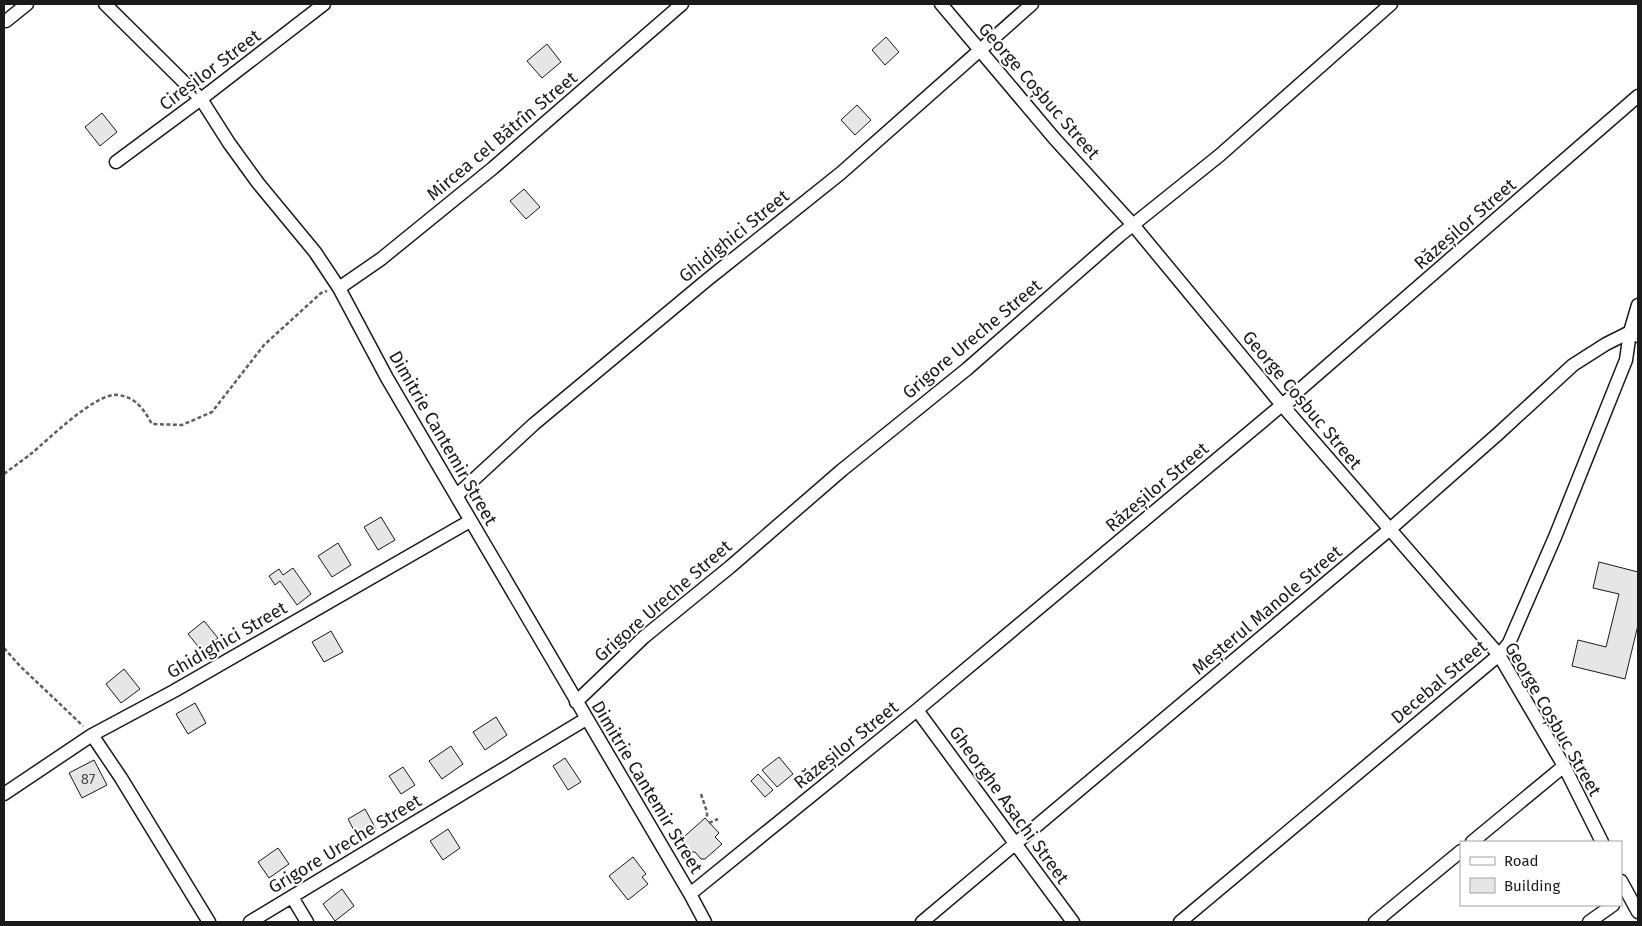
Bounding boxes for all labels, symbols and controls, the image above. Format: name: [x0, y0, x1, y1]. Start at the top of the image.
street label: George Coșbuc Street: [973, 18, 1105, 165]
street label: Cireșilor Street: [155, 24, 266, 116]
street label: Mircea cel Bătrîn Street: [422, 66, 582, 205]
street label: Răzeșilor Street: [1410, 173, 1521, 275]
street label: Ghidighici Street: [675, 185, 794, 287]
street label: Grigore Ureche Street: [898, 274, 1046, 404]
street label: George Coșbuc Street: [1237, 326, 1367, 475]
street label: Dimitrie Cantemir Street: [384, 347, 502, 529]
street label: Răzeșilor Street: [1101, 437, 1214, 537]
street label: Grigore Ureche Street: [590, 535, 737, 667]
street label: Meșterul Manole Street: [1187, 540, 1348, 680]
street label: Ghidighici Street: [163, 596, 291, 683]
street label: Decebal Street: [1387, 635, 1492, 729]
street label: George Coșbuc Street: [1499, 638, 1606, 801]
street label: Răzeșilor Street: [789, 696, 904, 795]
street label: Dimitrie Cantemir Street: [587, 697, 708, 878]
street label: Gheorghe Asachi Street: [944, 722, 1074, 889]
house number: 87: [81, 770, 96, 788]
street label: Grigore Ureche Street: [264, 789, 426, 898]
legend: [1460, 841, 1622, 906]
text: Road: [1504, 852, 1539, 870]
text: Building: [1504, 877, 1560, 895]

